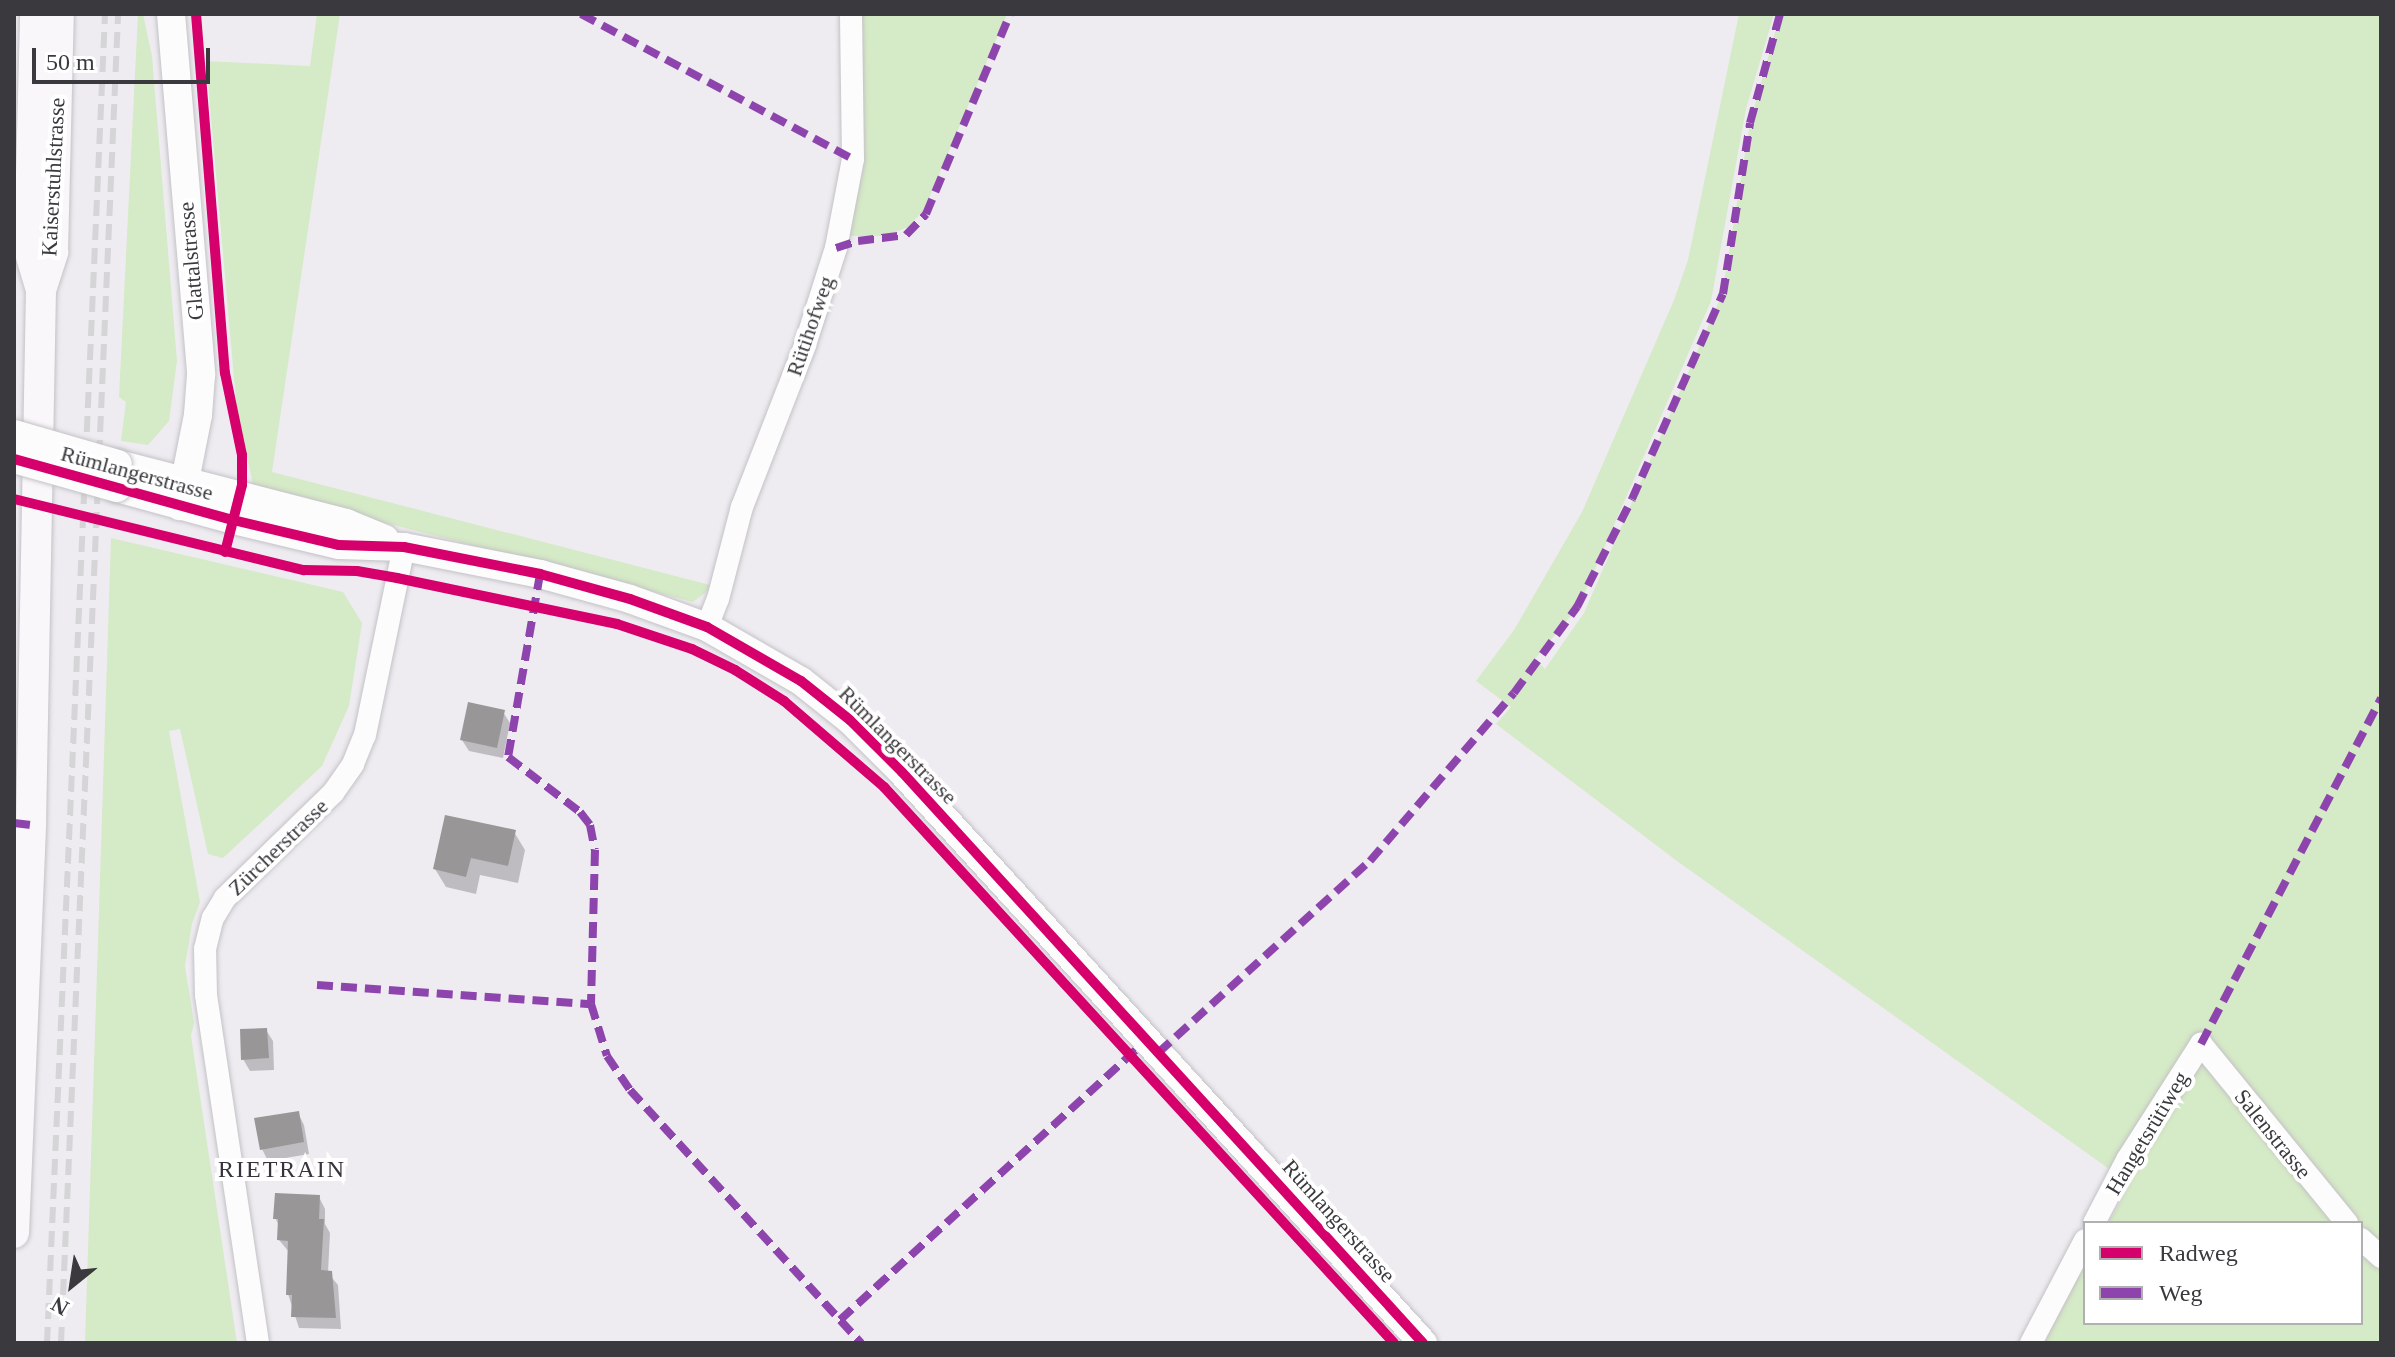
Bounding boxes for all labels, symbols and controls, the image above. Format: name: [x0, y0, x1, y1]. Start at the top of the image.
scale bar: [36, 32, 214, 82]
text: 50 m: [46, 49, 95, 75]
street label: Kaiserstuhlstrasse: [36, 97, 70, 257]
street label: Glattalstrasse: [173, 201, 209, 321]
street label: Rütihofweg: [781, 273, 839, 379]
street label: Rümlangerstrasse: [58, 440, 216, 506]
street label: Rümlangerstrasse: [833, 680, 963, 810]
street label: Zürcherstrasse: [223, 793, 333, 901]
street label: Hangetsrütiweg: [2100, 1067, 2194, 1199]
street label: Salenstrasse: [2229, 1084, 2317, 1184]
street label: Rümlangerstrasse: [1277, 1154, 1401, 1288]
district label: RIETRAIN: [218, 1156, 346, 1184]
legend: [2083, 1221, 2363, 1325]
text: Radweg: [2159, 1240, 2238, 1266]
north arrow: [32, 1245, 112, 1325]
text: Weg: [2159, 1280, 2202, 1306]
text: N: [47, 1291, 73, 1321]

